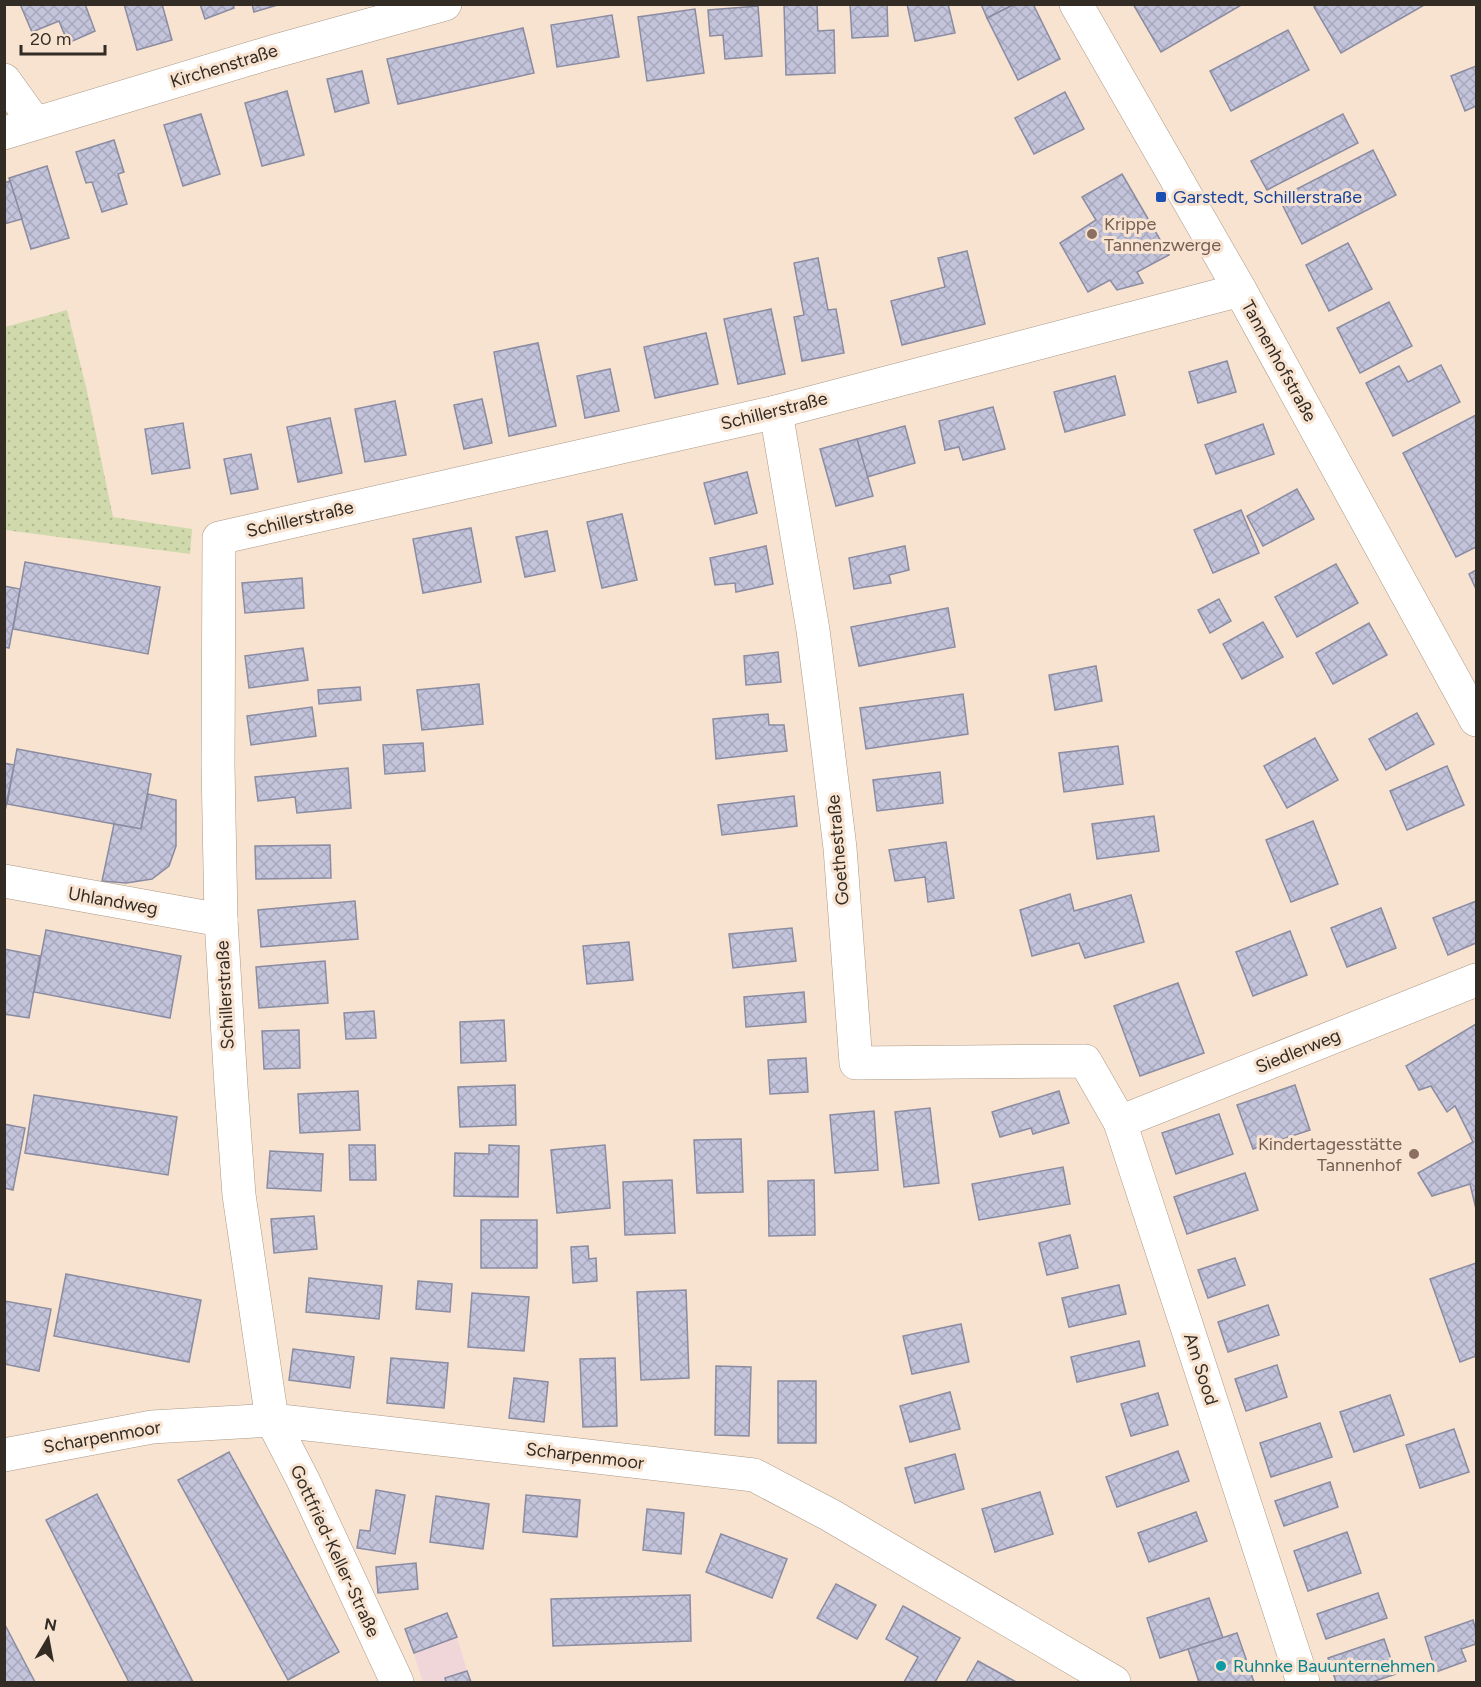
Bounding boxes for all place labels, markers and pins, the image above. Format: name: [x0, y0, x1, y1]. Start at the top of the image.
place label: Garstedt, Schillerstraße: [1173, 186, 1362, 208]
marker: Garstedt, Schillerstraße: [1154, 190, 1168, 204]
place label: Krippe Tannenzwerge: [1104, 213, 1221, 256]
marker: Krippe Tannenzwerge: [1085, 227, 1099, 241]
place label: Kindertagesstätte Tannenhof: [1258, 1133, 1402, 1176]
marker: Kindertagesstätte Tannenhof: [1407, 1147, 1421, 1161]
place label: Ruhnke Bauunternehmen: [1233, 1655, 1435, 1677]
marker: Ruhnke Bauunternehmen: [1214, 1659, 1228, 1673]

